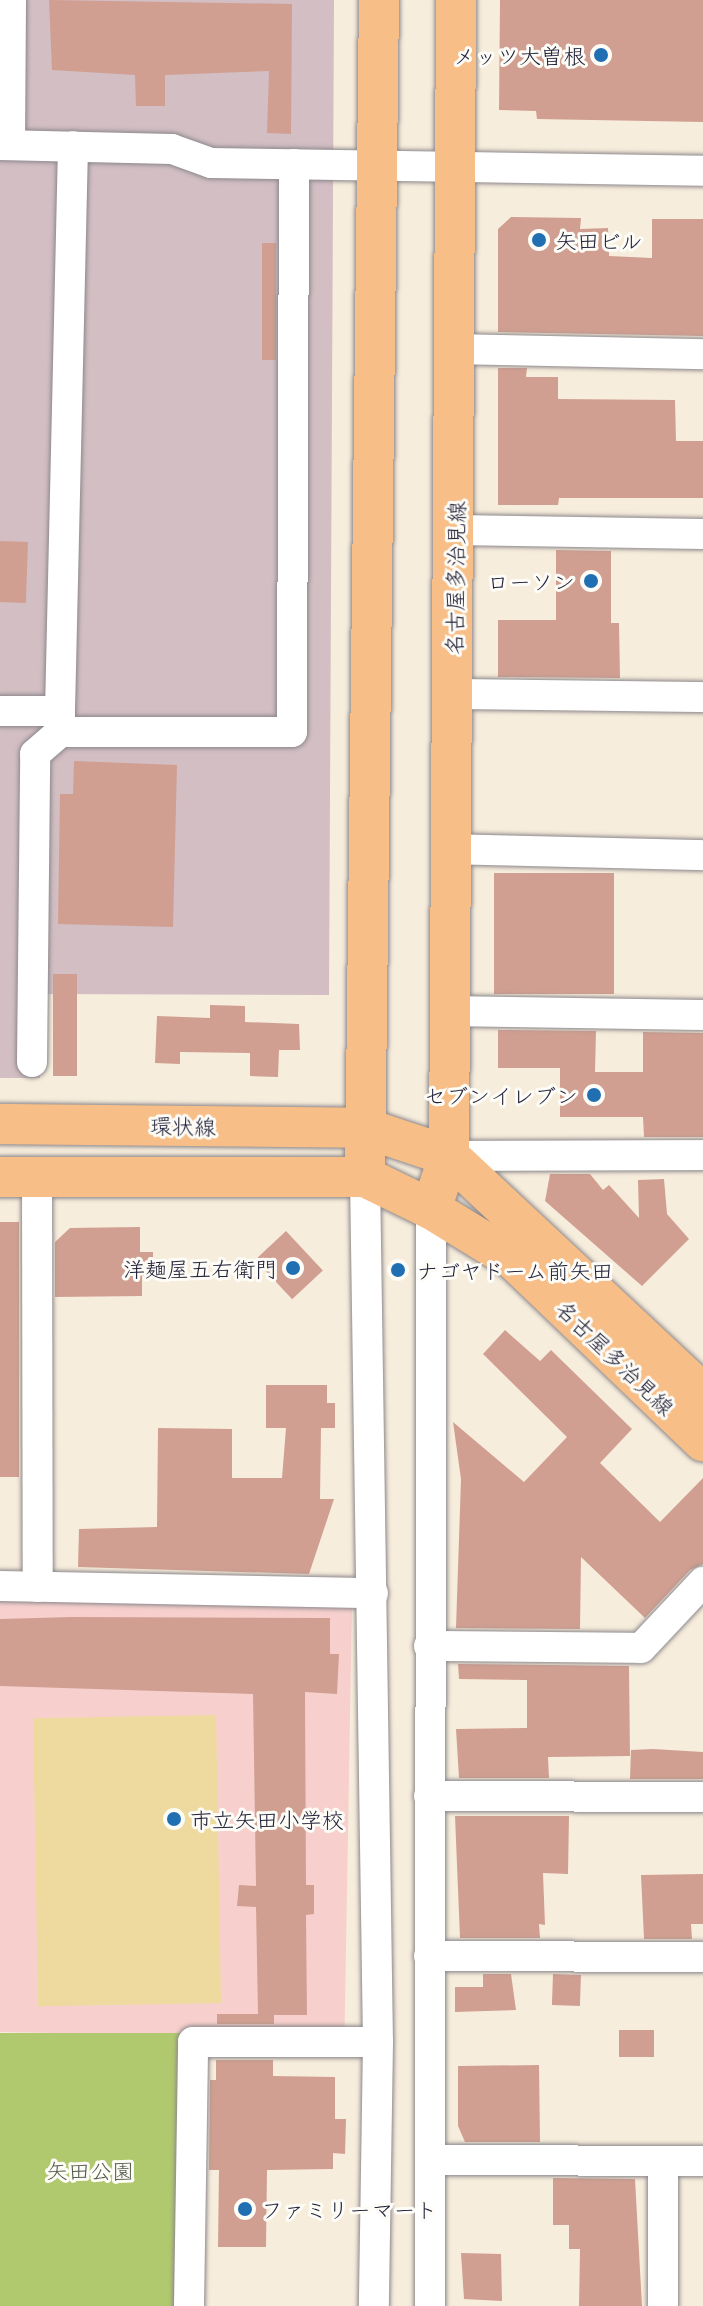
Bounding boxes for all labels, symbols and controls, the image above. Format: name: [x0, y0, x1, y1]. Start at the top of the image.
place label: メッツ大曽根: [453, 42, 585, 68]
marker: メッツ大曽根: [592, 46, 610, 64]
place label: 矢田ビル: [555, 227, 643, 253]
marker: 矢田ビル: [530, 231, 548, 249]
street label: 名古屋多治見線: [439, 501, 469, 655]
place label: ローソン: [487, 568, 575, 594]
marker: ローソン: [582, 572, 600, 590]
place label: セブンイレブン: [424, 1082, 578, 1108]
marker: セブンイレブン: [585, 1086, 603, 1104]
street label: 環状線: [150, 1111, 216, 1139]
place label: 洋麺屋五右衛門: [123, 1255, 277, 1281]
place label: ナゴヤドーム前矢田: [416, 1257, 614, 1283]
marker: 洋麺屋五右衛門: [284, 1259, 302, 1277]
marker: ナゴヤドーム前矢田: [387, 1259, 409, 1281]
street label: 名古屋多治見線: [551, 1294, 681, 1420]
place label: 市立矢田小学校: [190, 1806, 344, 1832]
marker: 市立矢田小学校: [165, 1810, 183, 1828]
park label: 矢田公園: [46, 2157, 134, 2183]
place label: ファミリーマート: [261, 2196, 437, 2222]
marker: ファミリーマート: [236, 2200, 254, 2218]

